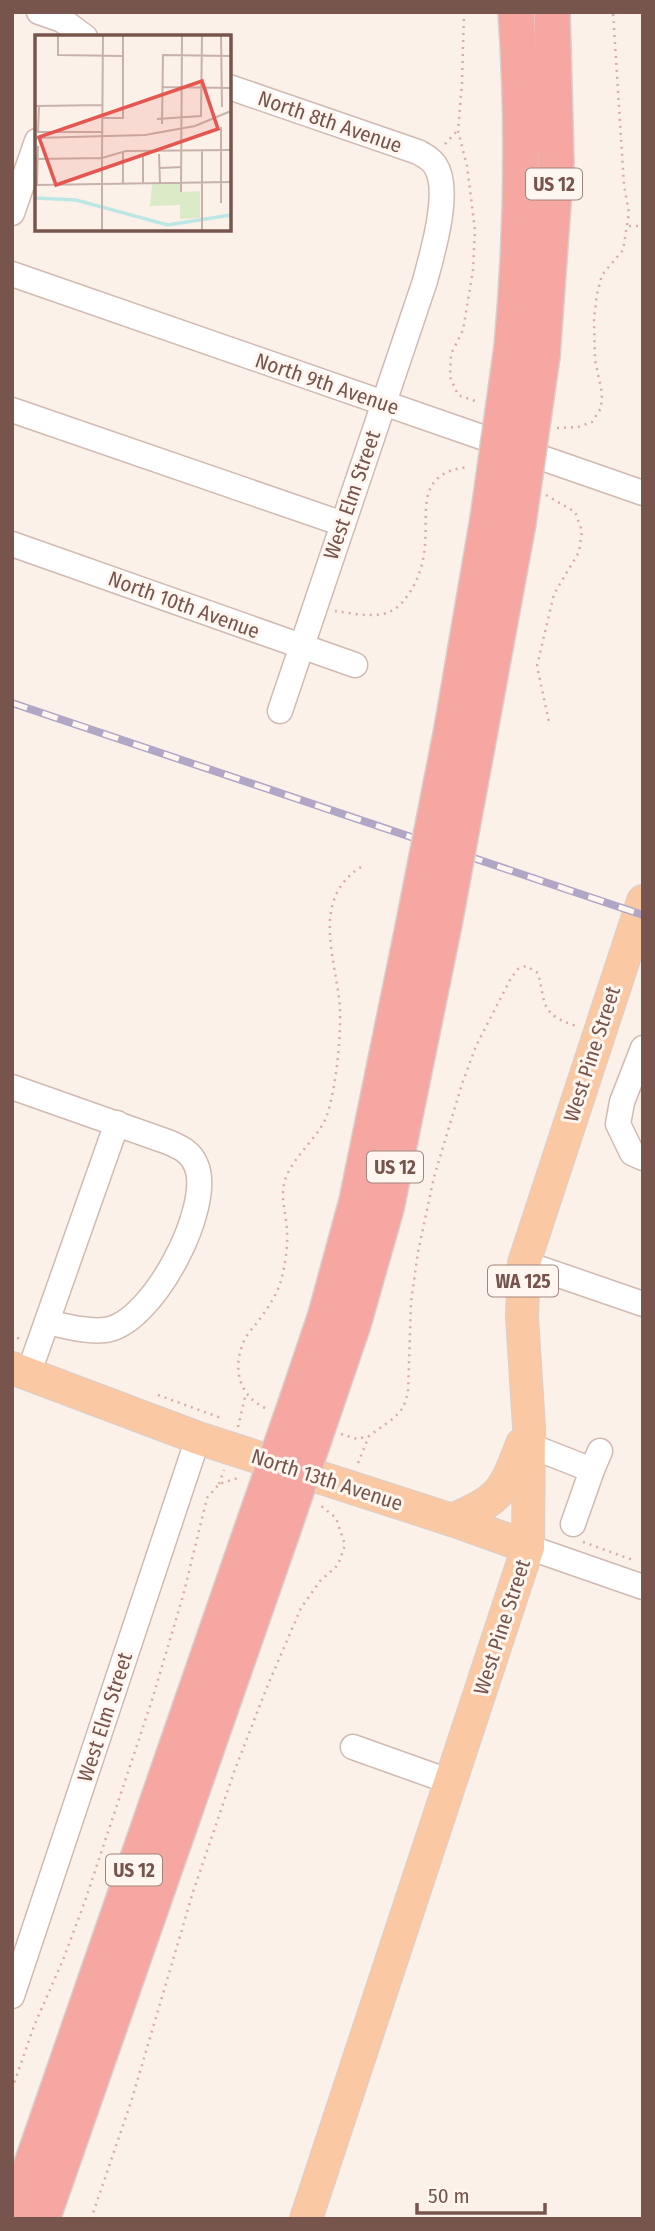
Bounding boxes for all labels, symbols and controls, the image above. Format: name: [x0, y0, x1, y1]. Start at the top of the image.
inset map: [35, 35, 231, 231]
street label: North 8th Avenue: [255, 85, 405, 159]
road number: US 12: [526, 168, 582, 200]
street label: North 9th Avenue: [252, 347, 402, 421]
street label: West Elm Street: [318, 427, 386, 563]
street label: North 10th Avenue: [105, 566, 263, 644]
street label: West Pine Street: [558, 983, 626, 1125]
road number: US 12: [367, 1152, 423, 1182]
road number: WA 125: [488, 1266, 558, 1296]
street label: North 13th Avenue: [248, 1443, 406, 1517]
street label: West Pine Street: [468, 1556, 536, 1698]
street label: West Elm Street: [72, 1649, 138, 1785]
road number: US 12: [106, 1854, 162, 1886]
scale bar: [417, 2172, 545, 2216]
text: 50 m: [428, 2183, 470, 2209]

